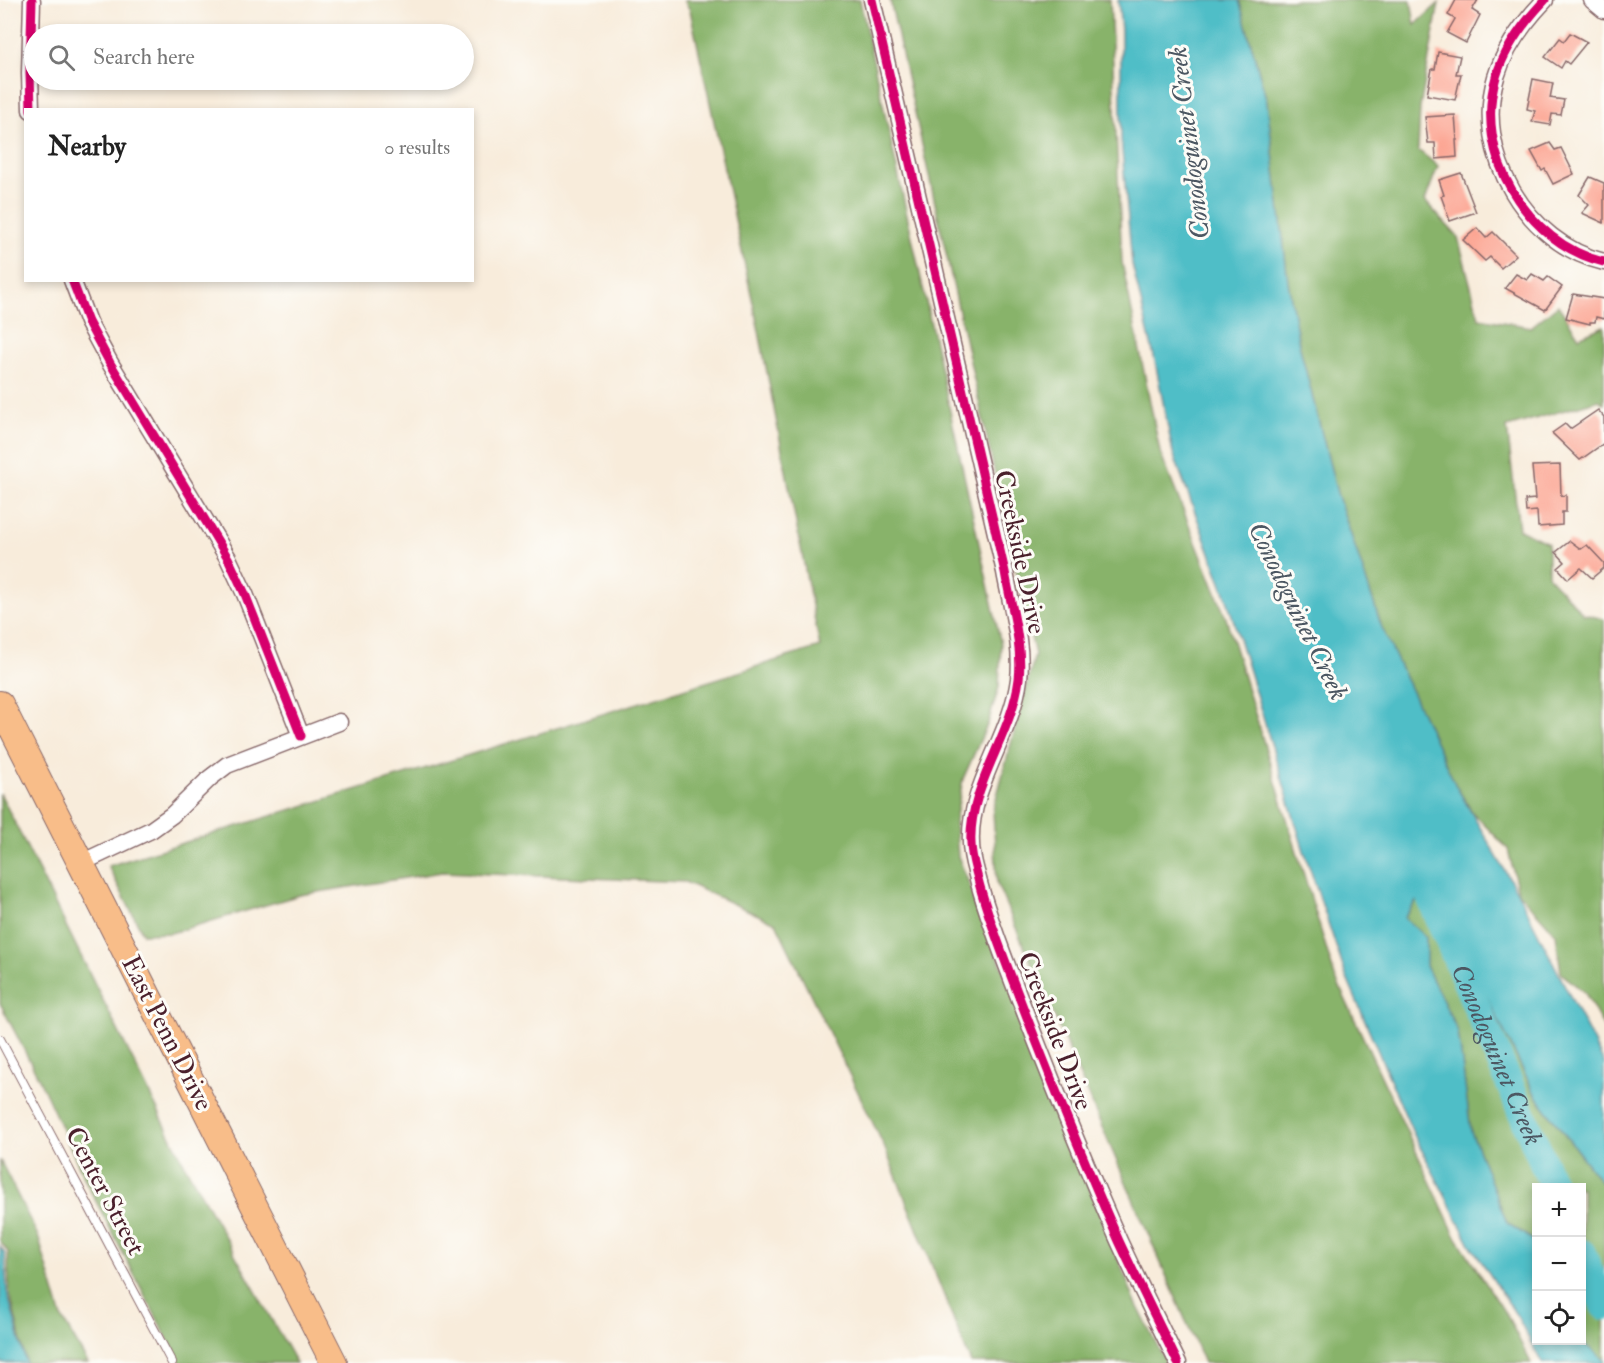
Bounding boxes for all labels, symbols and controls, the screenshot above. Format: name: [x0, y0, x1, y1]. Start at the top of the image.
search box: [24, 24, 474, 90]
icon: search: [45, 41, 78, 74]
text: Search here: [93, 43, 195, 71]
water label: Conodoguinet Creek: [1161, 45, 1217, 241]
text: Nearby: [48, 131, 126, 163]
text: 0 results: [384, 135, 450, 160]
street label: Creekside Drive: [987, 467, 1053, 637]
water label: Conodoguinet Creek: [1241, 517, 1355, 705]
street label: Creekside Drive: [1010, 947, 1100, 1115]
street label: East Penn Drive: [114, 950, 220, 1116]
water label: Conodoguinet Creek: [1444, 959, 1550, 1150]
street label: Center Street: [58, 1122, 152, 1260]
map controls: [1532, 1183, 1586, 1345]
button: +: [1532, 1183, 1586, 1237]
button: −: [1532, 1237, 1586, 1291]
button: locate: [1532, 1291, 1586, 1345]

